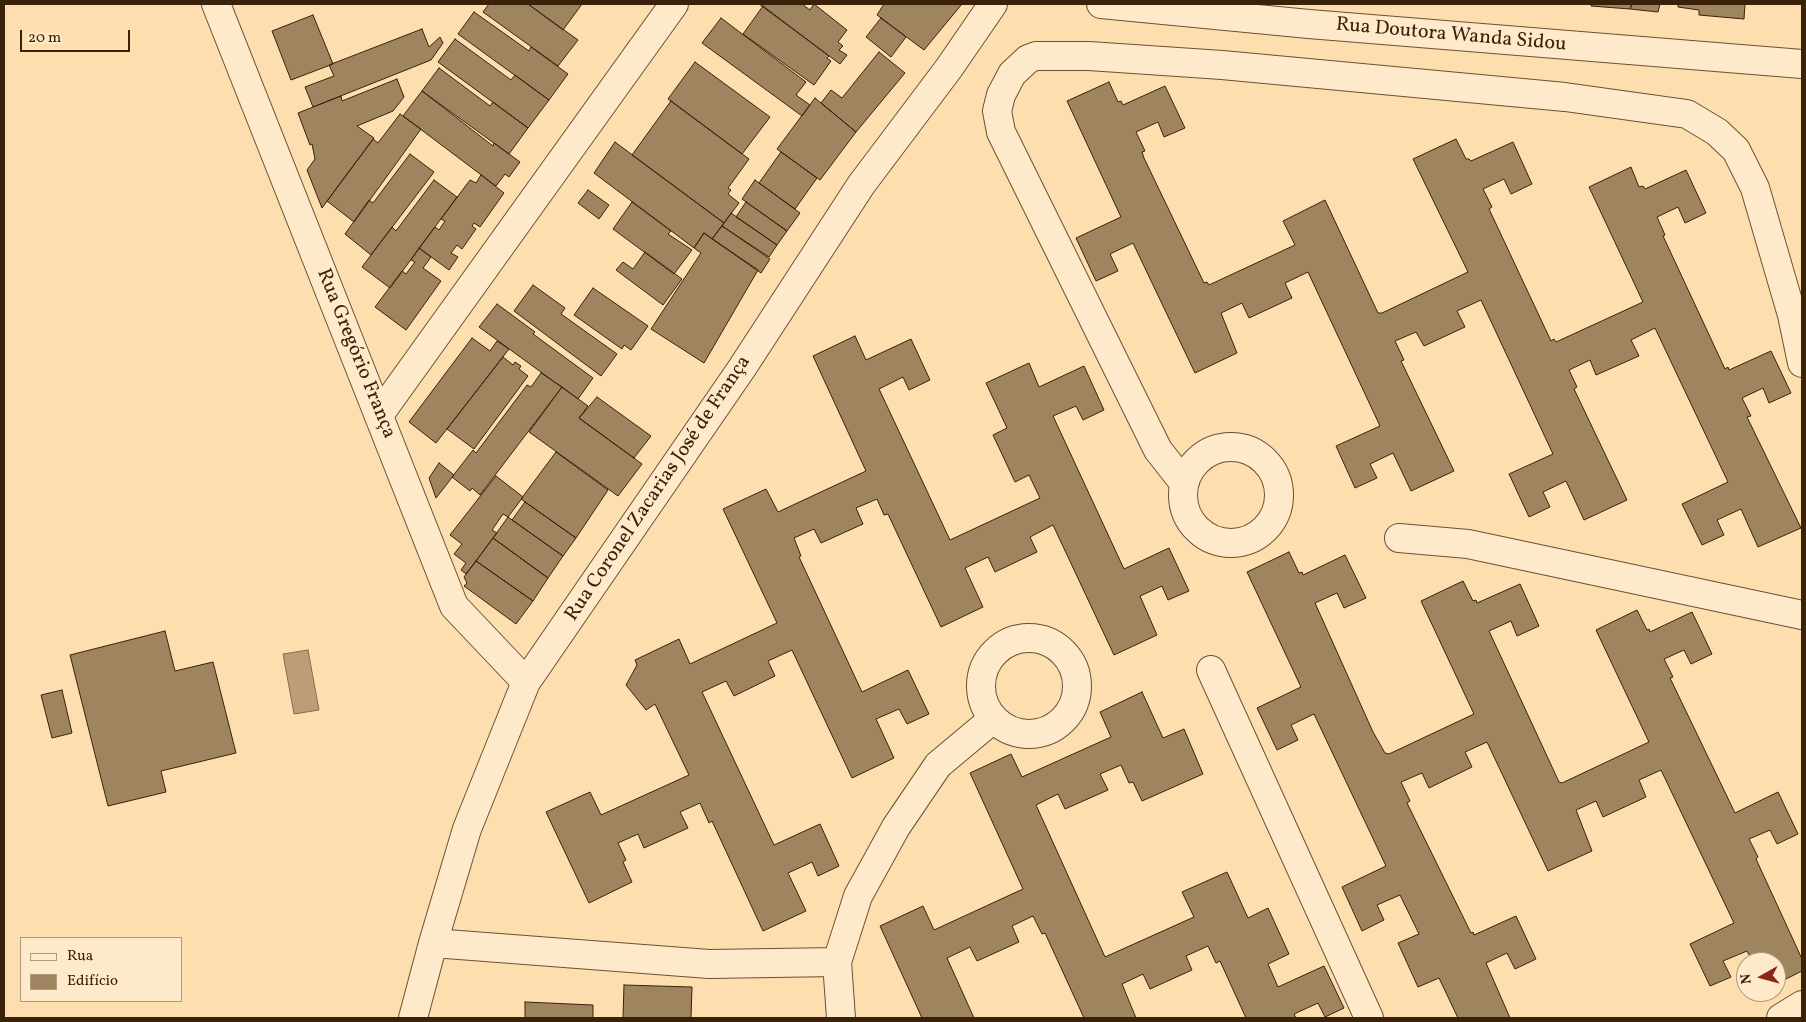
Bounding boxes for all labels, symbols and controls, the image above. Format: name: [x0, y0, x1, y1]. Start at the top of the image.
street label: Rua Doutora Wanda Sidou: [1335, 14, 1567, 58]
scale bar: [22, 20, 132, 52]
text: 20 m: [28, 28, 61, 49]
street label: Rua Gregório França: [310, 266, 400, 442]
street label: Rua Coronel Zacarias José de França: [561, 352, 757, 626]
legend: [20, 937, 182, 1002]
text: Rua: [67, 946, 93, 967]
north arrow: [1736, 952, 1786, 1002]
text: Edifício: [67, 971, 118, 992]
text: N: [1737, 973, 1757, 985]

